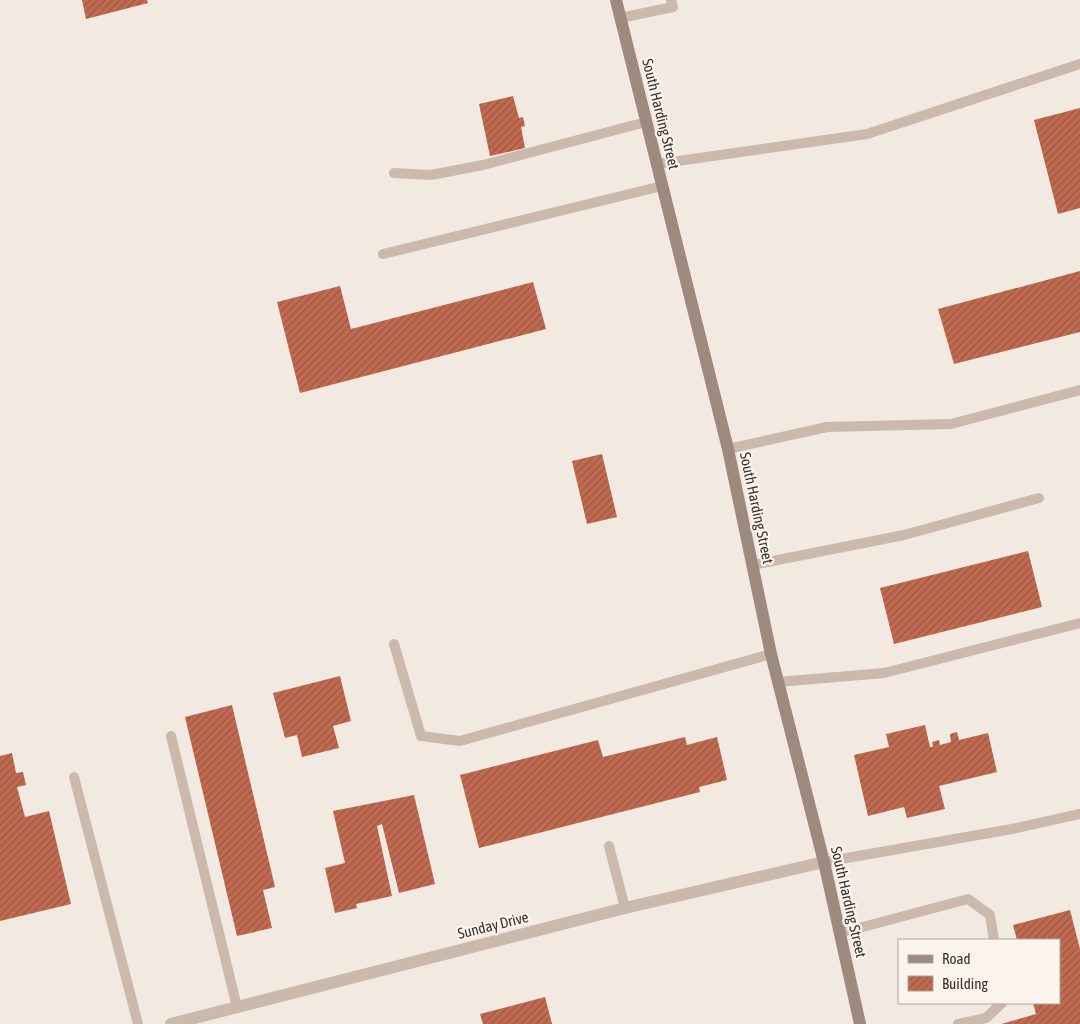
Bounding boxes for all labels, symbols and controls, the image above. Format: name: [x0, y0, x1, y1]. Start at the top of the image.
street label: South Harding Street: [639, 57, 683, 171]
street label: South Harding Street: [737, 451, 777, 565]
street label: South Harding Street: [828, 845, 870, 959]
street label: Sunday Drive: [456, 908, 530, 942]
legend: [898, 939, 1060, 1004]
text: Road: [942, 950, 971, 967]
text: Building: [942, 975, 988, 992]

